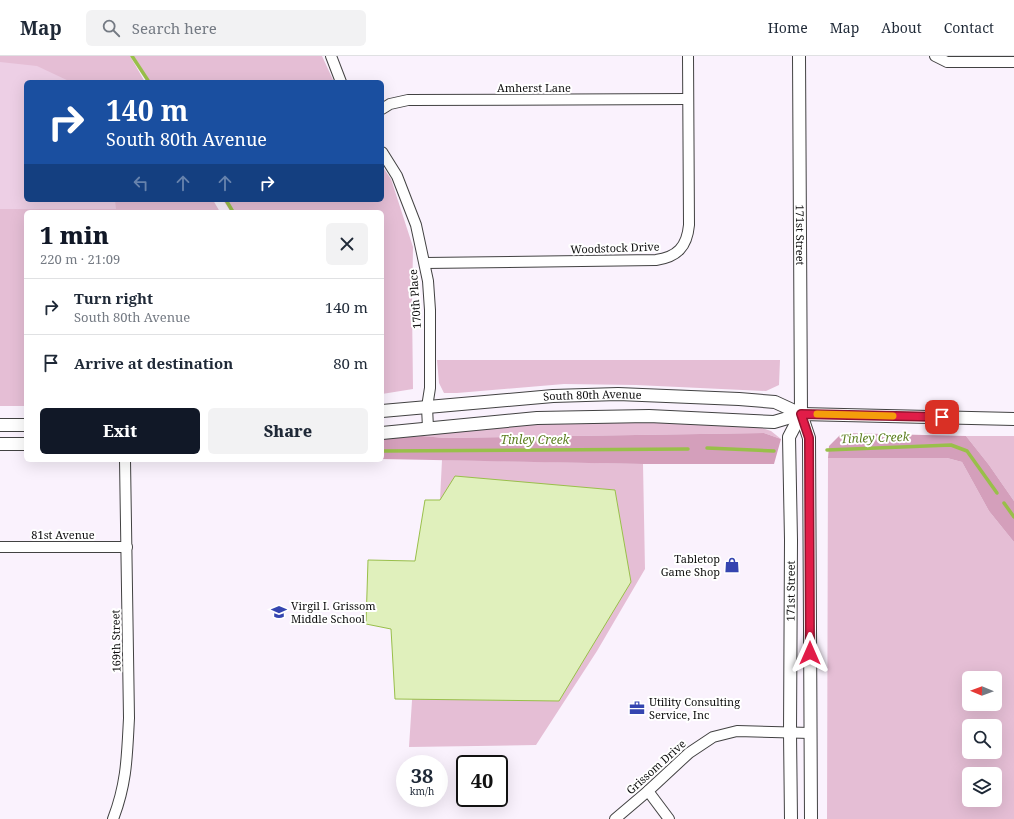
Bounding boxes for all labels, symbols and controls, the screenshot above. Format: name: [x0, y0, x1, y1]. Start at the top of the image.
search box: [86, 10, 366, 46]
text: Map: [20, 15, 62, 41]
icon: search: [100, 17, 122, 39]
text: Search here: [132, 18, 217, 38]
text: Home: [768, 18, 808, 37]
text: Map: [830, 18, 859, 37]
text: About: [881, 18, 922, 37]
text: Contact: [944, 18, 994, 37]
street label: Amherst Lane: [497, 80, 571, 95]
text: 140 m: [106, 91, 188, 129]
icon: right: [40, 96, 92, 148]
text: South 80th Avenue: [106, 127, 267, 151]
icon: left: [130, 172, 152, 194]
icon: ahead: [172, 172, 194, 194]
icon: ahead: [214, 172, 236, 194]
icon: right: [256, 172, 278, 194]
street label: 171st Street: [793, 205, 808, 266]
text: 1 min: [40, 218, 109, 251]
button: close: [326, 223, 368, 265]
street label: Woodstock Drive: [570, 238, 660, 257]
text: 220 m · 21:09: [40, 250, 120, 268]
street label: 170th Place: [405, 269, 424, 329]
text: Turn right: [74, 288, 153, 308]
icon: right: [40, 296, 62, 318]
text: 140 m: [325, 297, 368, 317]
text: South 80th Avenue: [74, 308, 190, 326]
icon: arrive: [40, 352, 62, 374]
text: Arrive at destination: [74, 353, 233, 373]
text: 80 m: [333, 353, 368, 373]
street label: South 80th Avenue: [542, 386, 642, 404]
pin: [925, 400, 959, 434]
icon: arrive: [931, 406, 953, 428]
button: Exit: [40, 408, 200, 454]
button: Share: [208, 408, 368, 454]
water label: Tinley Creek: [840, 428, 911, 447]
water label: Tinley Creek: [501, 431, 571, 448]
street label: 81st Avenue: [31, 527, 95, 542]
place label: Tabletop Game Shop: [661, 551, 720, 579]
shop icon: Tabletop Game Shop: [723, 556, 741, 574]
street label: 171st Street: [783, 560, 798, 621]
place label: Virgil I. Grissom Middle School: [291, 598, 376, 626]
school or university icon: Virgil I. Grissom Middle School: [270, 603, 288, 621]
street label: 169th Street: [107, 609, 124, 673]
position arrow: [789, 632, 831, 674]
north arrow: [962, 671, 1002, 711]
map controls: [962, 671, 1002, 807]
place label: Utility Consulting Service, Inc: [649, 694, 740, 722]
office icon: Utility Consulting Service, Inc: [628, 699, 646, 717]
button: search: [962, 719, 1002, 759]
street label: Grissom Drive: [623, 736, 689, 797]
speed limit sign: 40: [456, 755, 508, 807]
text: 38: [411, 762, 433, 789]
button: layers: [962, 767, 1002, 807]
text: km/h: [410, 784, 434, 798]

